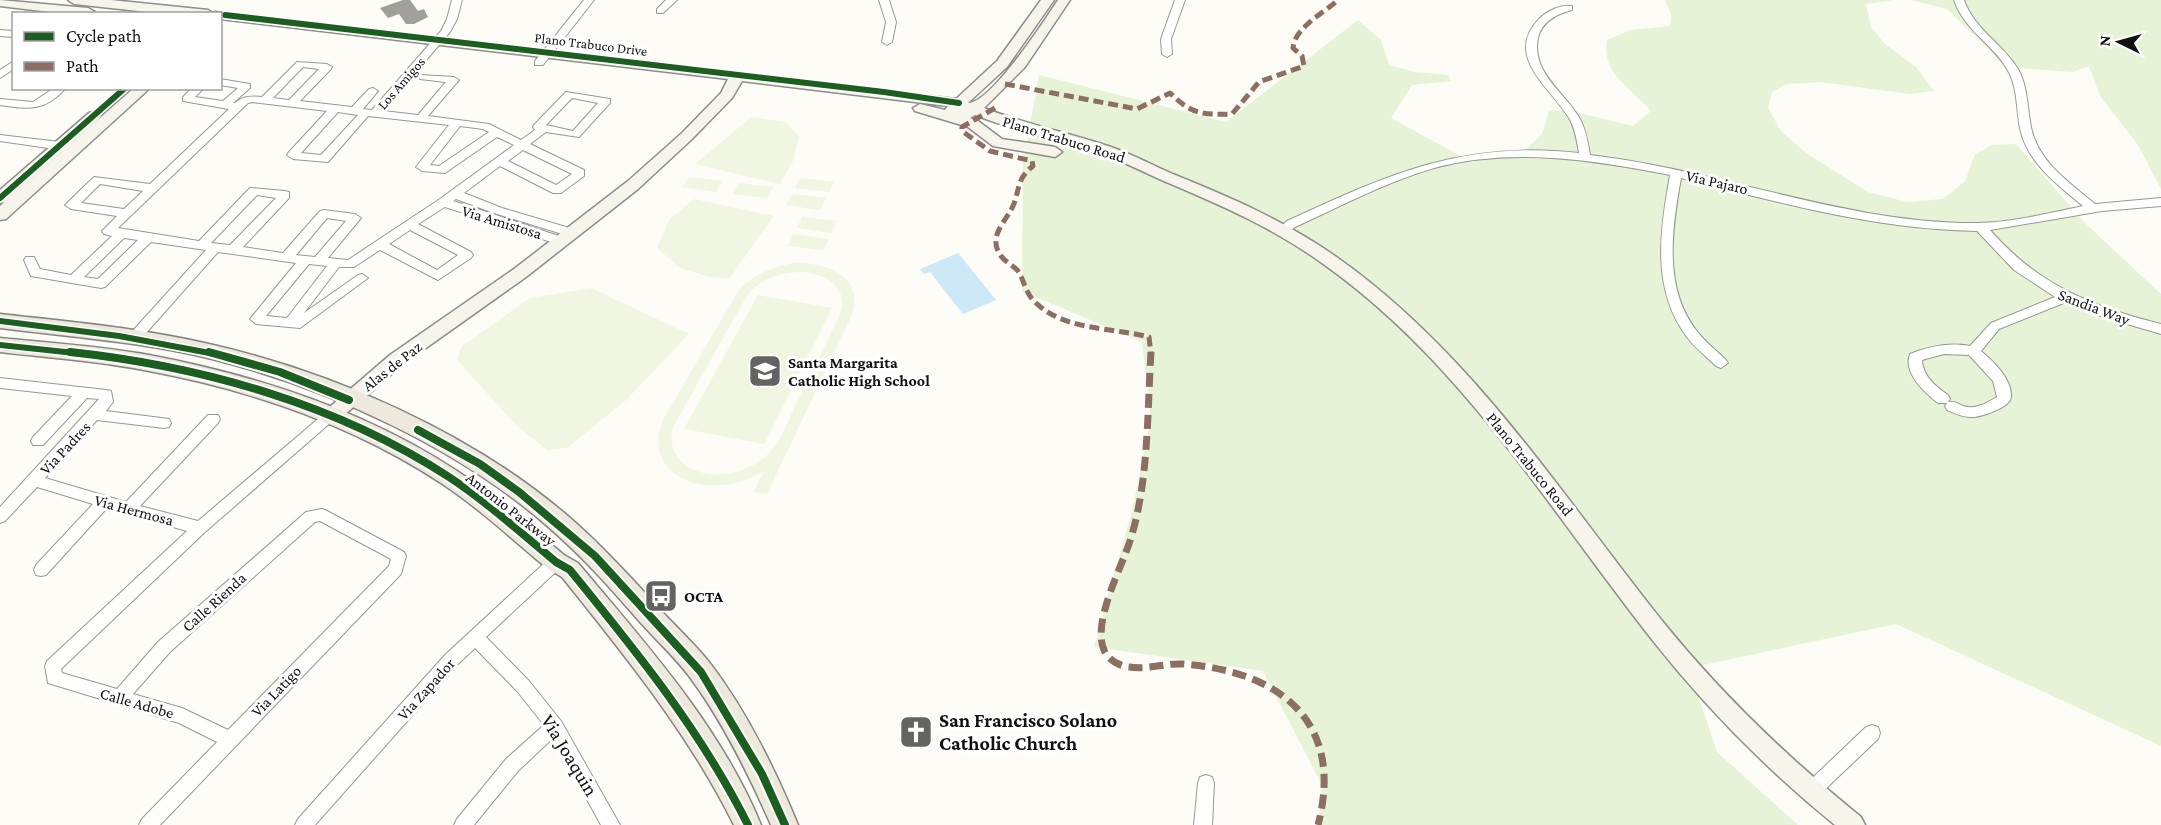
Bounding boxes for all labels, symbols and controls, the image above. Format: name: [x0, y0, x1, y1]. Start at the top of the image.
legend: [12, 12, 222, 90]
north arrow: [2089, 12, 2149, 72]
text: Cycle path: [66, 26, 142, 46]
street label: Plano Trabuco Drive: [534, 29, 648, 59]
text: N: [2096, 34, 2114, 47]
street label: Los Amigos: [374, 54, 428, 112]
text: Path: [66, 56, 99, 76]
street label: Plano Trabuco Road: [1001, 112, 1128, 166]
street label: Via Pajaro: [1684, 167, 1750, 198]
street label: Via Amistosa: [460, 202, 545, 242]
street label: Sandia Way: [2056, 286, 2133, 330]
street label: Alas de Paz: [359, 337, 425, 394]
school or university icon: Santa Margarita Catholic High School: [747, 353, 783, 389]
place label: Santa Margarita Catholic High School: [788, 354, 930, 389]
street label: Plano Trabuco Road: [1483, 409, 1577, 519]
street label: Via Padres: [36, 418, 94, 478]
street label: Antonio Parkway: [462, 469, 560, 550]
street label: Via Hermosa: [93, 491, 176, 529]
street label: Calle Rienda: [179, 569, 250, 635]
bus stop icon: OCTA: [643, 578, 679, 614]
place label: OCTA: [684, 588, 724, 605]
street label: Via Zapador: [394, 654, 459, 724]
street label: Via Latigo: [248, 662, 305, 721]
street label: Calle Adobe: [98, 684, 176, 722]
place label: San Francisco Solano Catholic Church: [939, 709, 1117, 754]
street label: Via Joaquin: [536, 710, 603, 801]
church icon: San Francisco Solano Catholic Church: [898, 714, 934, 750]

